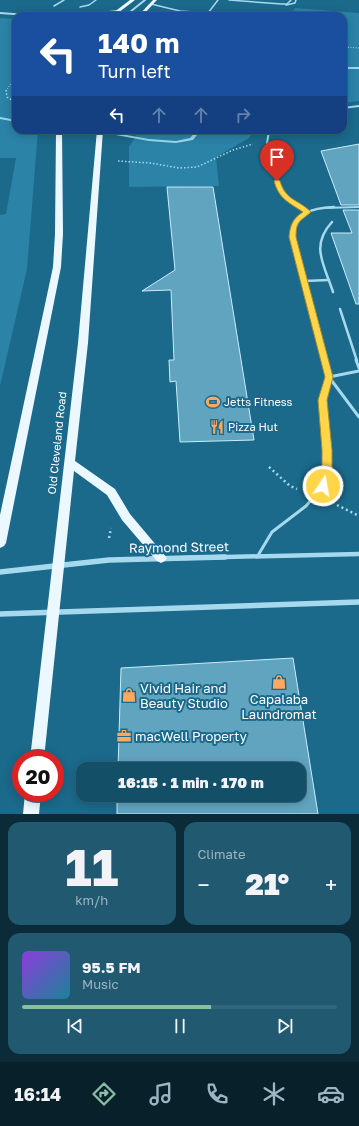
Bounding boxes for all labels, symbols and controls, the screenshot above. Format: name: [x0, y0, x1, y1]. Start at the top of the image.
text: 140 m: [98, 26, 180, 59]
icon: left: [32, 28, 84, 80]
text: Turn left: [98, 60, 171, 82]
icon: left: [106, 104, 128, 126]
icon: ahead: [148, 104, 170, 126]
icon: ahead: [190, 104, 212, 126]
icon: right: [232, 104, 254, 126]
pin: [260, 140, 294, 181]
icon: arrive: [266, 146, 288, 168]
street label: Old Cleveland Road: [45, 391, 68, 495]
sports icon: Jetts Fitness: [205, 394, 221, 410]
place label: Jetts Fitness: [224, 395, 293, 408]
restaurant icon: Pizza Hut: [209, 419, 225, 435]
place label: Pizza Hut: [228, 420, 278, 433]
position arrow: [302, 465, 344, 507]
street label: Raymond Street: [129, 538, 229, 556]
shop icon: Capalaba Laundromat: [271, 674, 287, 690]
place label: Vivid Hair and Beauty Studio: [140, 680, 228, 711]
shop icon: Vivid Hair and Beauty Studio: [121, 687, 137, 703]
place label: Capalaba Laundromat: [241, 691, 317, 722]
office icon: macWell Property: [116, 728, 132, 744]
place label: macWell Property: [135, 728, 248, 744]
speed limit sign: 20: [12, 750, 64, 802]
text: 16:15 · 1 min · 170 m: [118, 773, 264, 791]
text: 11: [65, 835, 119, 897]
text: Climate: [198, 846, 245, 862]
text: 21°: [245, 866, 289, 902]
text: −: [198, 871, 210, 898]
text: +: [325, 871, 337, 898]
text: km/h: [75, 892, 108, 908]
text: 95.5 FM: [82, 958, 141, 976]
text: Music: [82, 976, 119, 992]
icon: previous: [64, 1015, 86, 1037]
icon: pause: [169, 1015, 191, 1037]
icon: next: [274, 1015, 296, 1037]
icon: directions: [90, 1080, 118, 1108]
icon: music: [147, 1080, 175, 1108]
icon: phone: [203, 1080, 231, 1108]
icon: climate: [260, 1080, 288, 1108]
icon: car: [317, 1080, 345, 1108]
text: 16:14: [14, 1083, 61, 1105]

